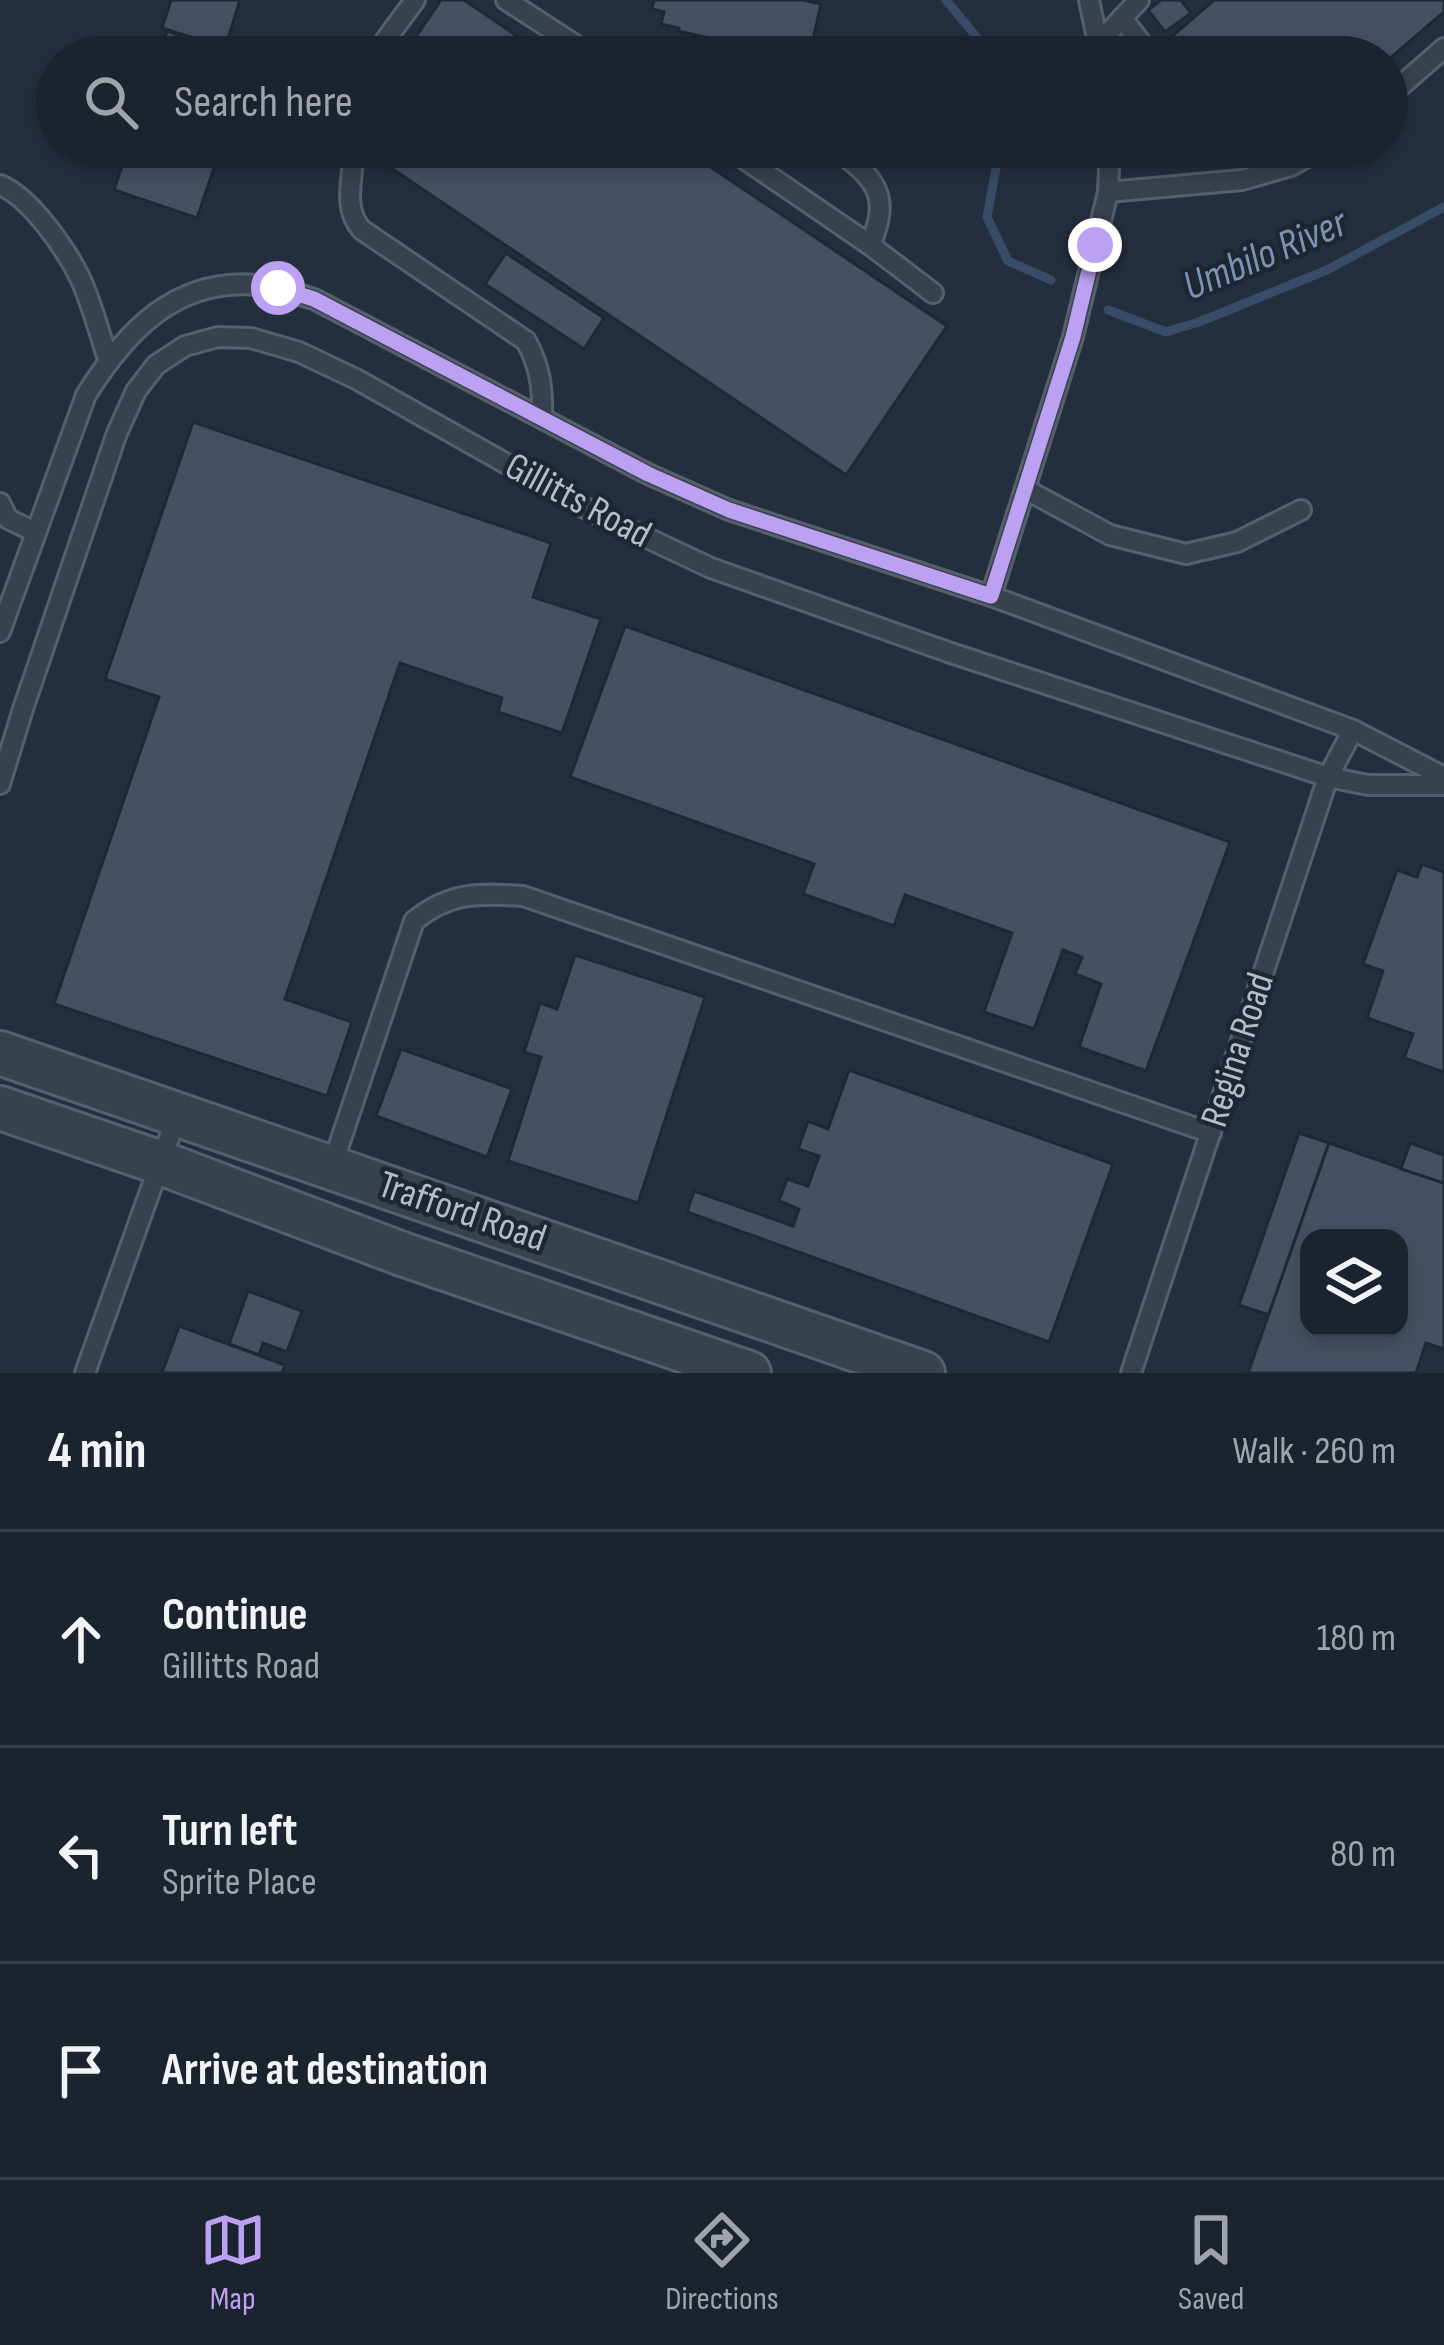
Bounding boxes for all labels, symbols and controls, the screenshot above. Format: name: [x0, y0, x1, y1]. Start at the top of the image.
search box: [36, 36, 1408, 168]
icon: search: [78, 69, 144, 135]
text: Search here: [174, 75, 353, 130]
water label: Umbilo River: [1175, 197, 1357, 312]
route end: [1068, 218, 1122, 272]
route start: [251, 261, 305, 315]
street label: Gillitts Road: [497, 443, 659, 559]
street label: Regina Road: [1191, 967, 1285, 1133]
street label: Trafford Road: [372, 1161, 552, 1263]
map controls: [1300, 1229, 1408, 1337]
button: layers: [1300, 1229, 1408, 1337]
text: 4 min: [48, 1421, 147, 1482]
text: Walk · 260 m: [1233, 1428, 1396, 1475]
text: Continue: [162, 1588, 308, 1643]
icon: ahead: [48, 1606, 114, 1672]
text: 180 m: [1317, 1615, 1396, 1662]
text: Gillitts Road: [162, 1643, 320, 1690]
text: Turn left: [162, 1804, 297, 1859]
icon: left: [48, 1822, 114, 1888]
text: 80 m: [1330, 1831, 1396, 1878]
text: Sprite Place: [162, 1859, 317, 1906]
icon: arrive: [48, 2038, 114, 2104]
text: Arrive at destination: [162, 2043, 488, 2098]
tab: Map: [200, 2207, 266, 2319]
tab: Directions: [665, 2207, 779, 2319]
tab: Saved: [1178, 2207, 1244, 2319]

